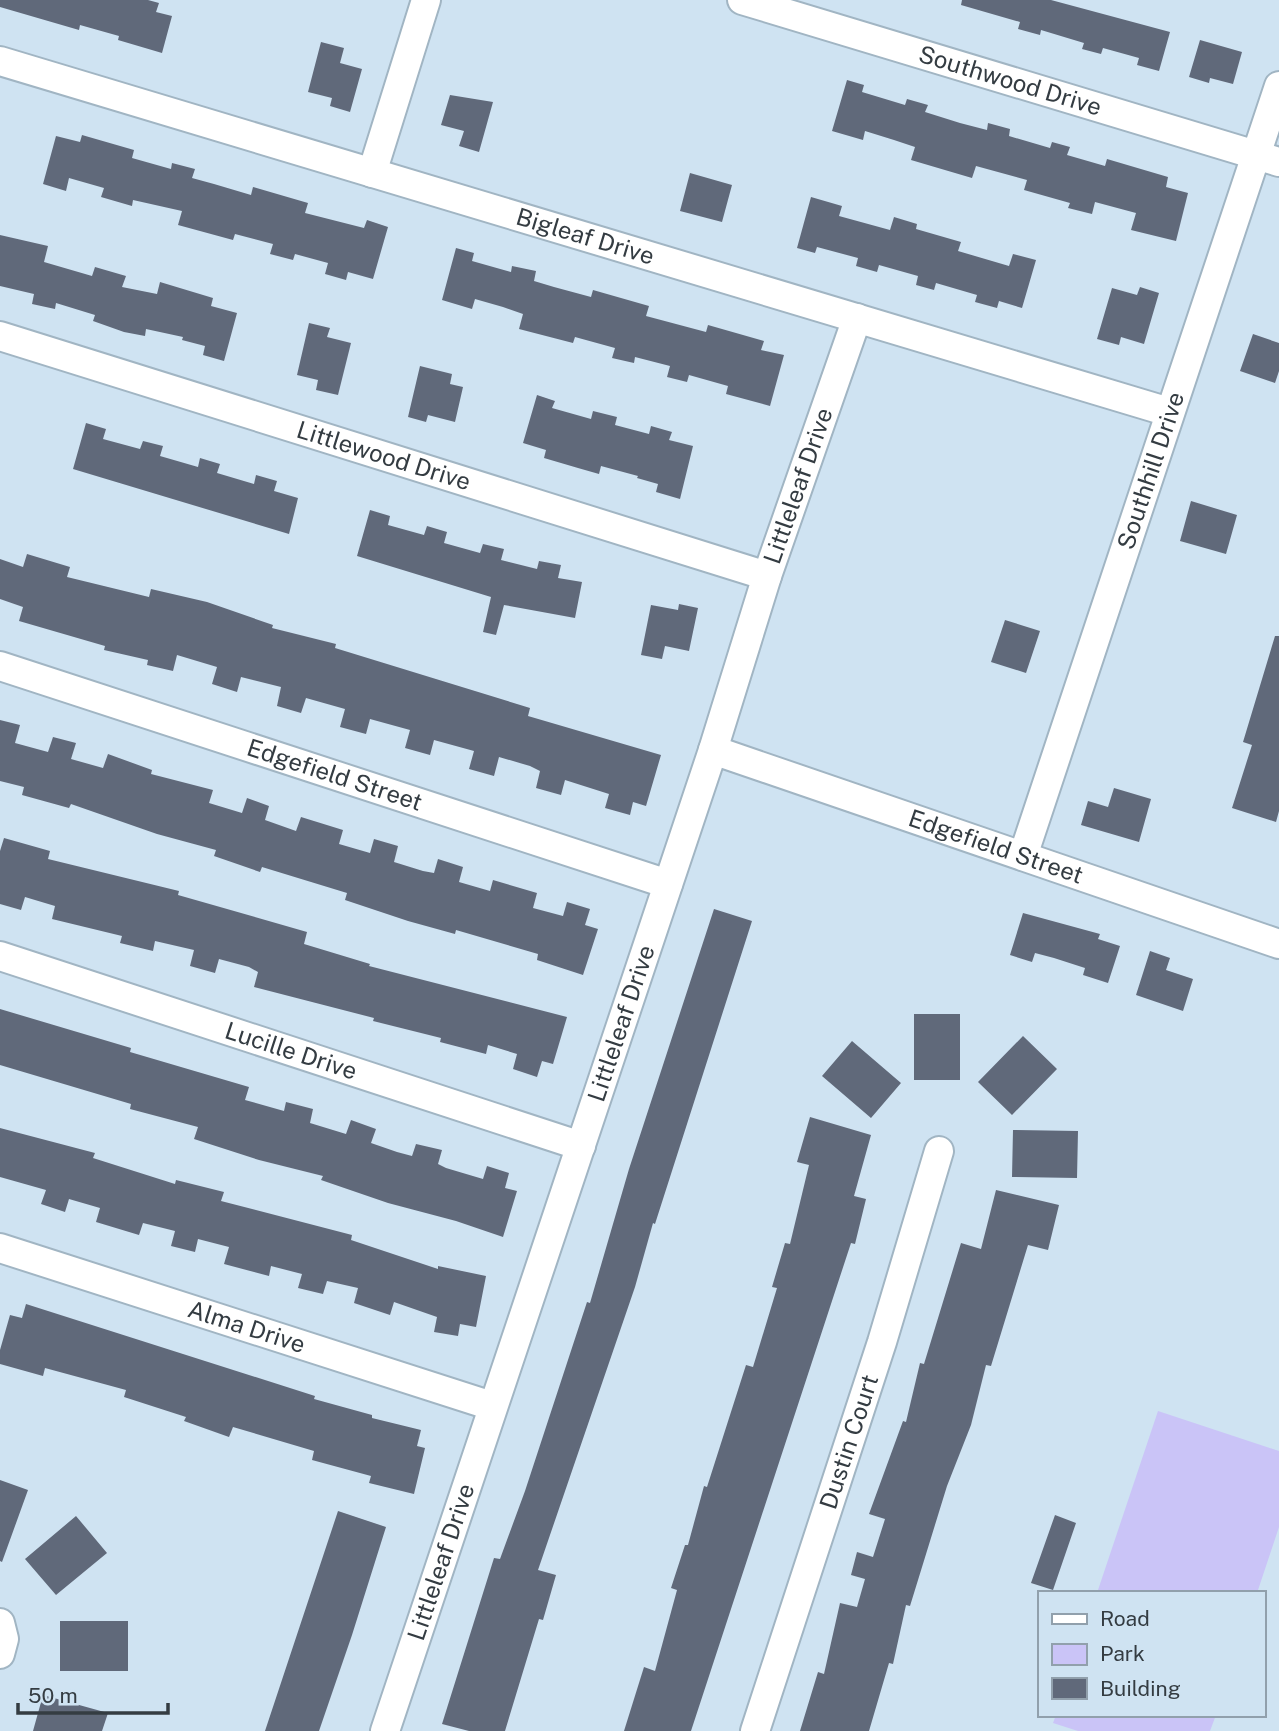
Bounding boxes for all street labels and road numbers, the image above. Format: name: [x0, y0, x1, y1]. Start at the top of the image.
street label: Southwood Drive: [916, 39, 1105, 121]
street label: Bigleaf Drive: [513, 202, 658, 270]
street label: Southhill Drive: [1111, 388, 1189, 553]
street label: Littleleaf Drive: [757, 404, 838, 567]
street label: Littlewood Drive: [294, 415, 474, 495]
street label: Edgefield Street: [244, 733, 426, 816]
street label: Edgefield Street: [905, 803, 1087, 889]
street label: Littleleaf Drive: [581, 941, 660, 1105]
street label: Lucille Drive: [222, 1016, 361, 1085]
street label: Alma Drive: [185, 1294, 309, 1358]
street label: Dustin Court: [813, 1371, 883, 1513]
street label: Littleleaf Drive: [401, 1480, 480, 1644]

